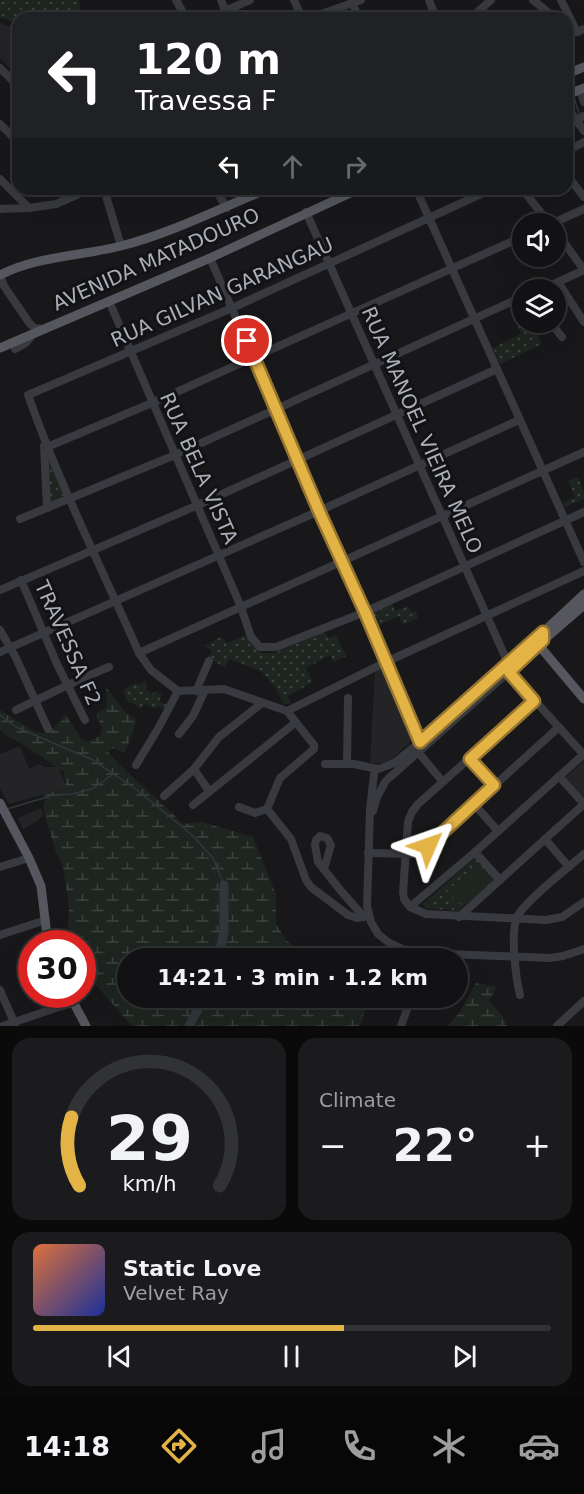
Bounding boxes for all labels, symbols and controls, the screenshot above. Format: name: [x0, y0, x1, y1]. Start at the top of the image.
text: 120 m: [135, 35, 281, 84]
icon: left: [36, 36, 114, 114]
text: Travessa F: [135, 85, 277, 116]
icon: left: [213, 150, 246, 183]
icon: ahead: [276, 150, 309, 183]
icon: right: [339, 150, 372, 183]
street label: AVENIDA MATADOURO: [49, 203, 263, 315]
map controls: [512, 213, 566, 333]
button: sound: [512, 213, 566, 267]
street label: RUA GILVAN GARANGAU: [107, 232, 337, 352]
button: layers: [512, 279, 566, 333]
street label: RUA MANOEL VIEIRA MELO: [357, 303, 487, 557]
pin: [221, 315, 272, 366]
icon: arrive: [230, 324, 263, 357]
street label: RUA BELA VISTA: [155, 389, 243, 548]
street label: TRAVESSA F2: [29, 576, 106, 709]
position arrow: [396, 814, 460, 878]
speed limit sign: 30: [18, 930, 96, 1008]
text: 14:21 · 3 min · 1.2 km: [157, 965, 428, 990]
text: Climate: [319, 1088, 396, 1112]
text: 29: [106, 1102, 192, 1175]
text: 22°: [392, 1119, 478, 1172]
text: −: [319, 1126, 347, 1165]
text: +: [523, 1126, 551, 1165]
text: km/h: [122, 1171, 176, 1196]
text: Static Love: [123, 1256, 261, 1281]
text: Velvet Ray: [123, 1281, 229, 1305]
icon: previous: [103, 1340, 136, 1373]
icon: pause: [275, 1340, 308, 1373]
icon: next: [448, 1340, 481, 1373]
icon: directions: [158, 1425, 200, 1467]
icon: music: [248, 1425, 290, 1467]
icon: phone: [338, 1425, 380, 1467]
icon: climate: [428, 1425, 470, 1467]
icon: car: [518, 1425, 560, 1467]
text: 14:18: [24, 1431, 110, 1462]

